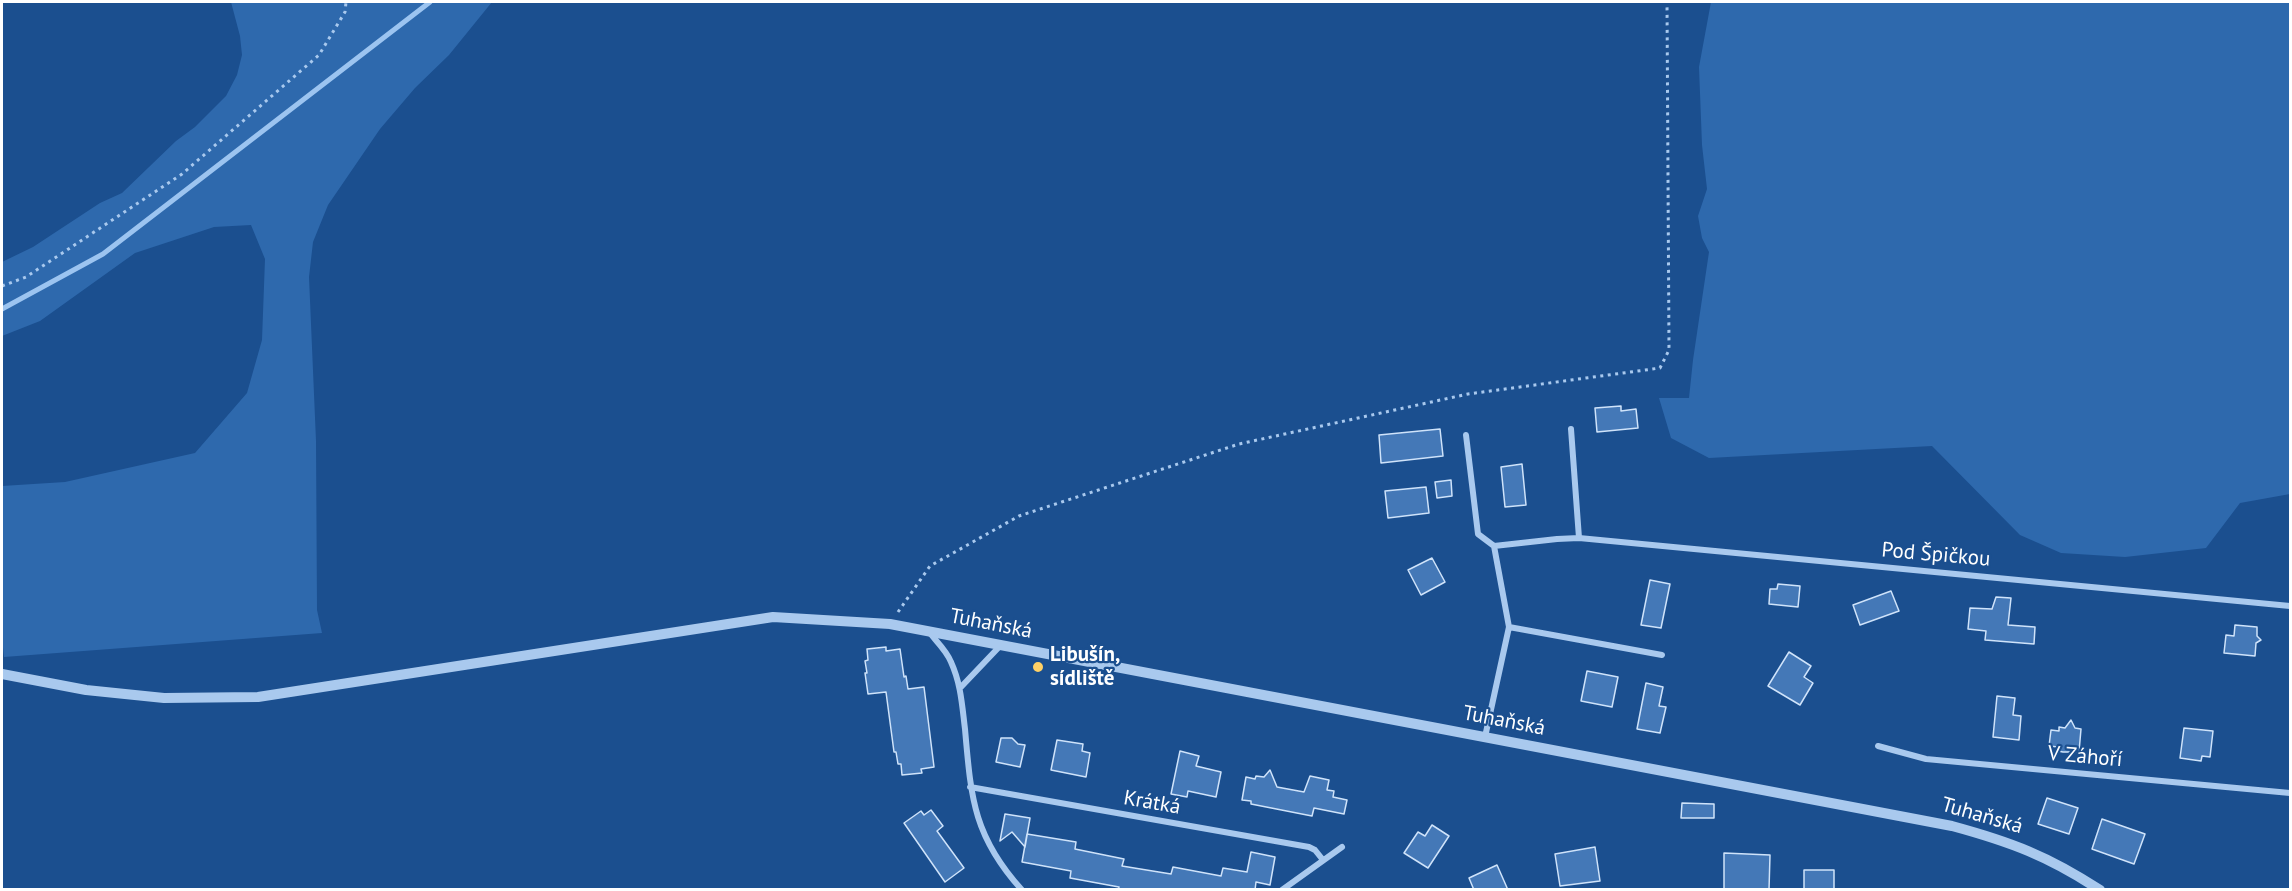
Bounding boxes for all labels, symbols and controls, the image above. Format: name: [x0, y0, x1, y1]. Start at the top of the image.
street label: Pod Špičkou: [1881, 538, 1991, 572]
street label: Tuhaňská: [948, 604, 1034, 644]
place label: Libušín, sídliště: [1050, 642, 1120, 692]
marker: Libušín, sídliště: [1031, 660, 1045, 674]
street label: Tuhaňská: [1461, 701, 1547, 741]
street label: V Záhoří: [2047, 741, 2123, 773]
street label: Krátká: [1122, 786, 1182, 820]
street label: Tuhaňská: [1938, 792, 2026, 840]

